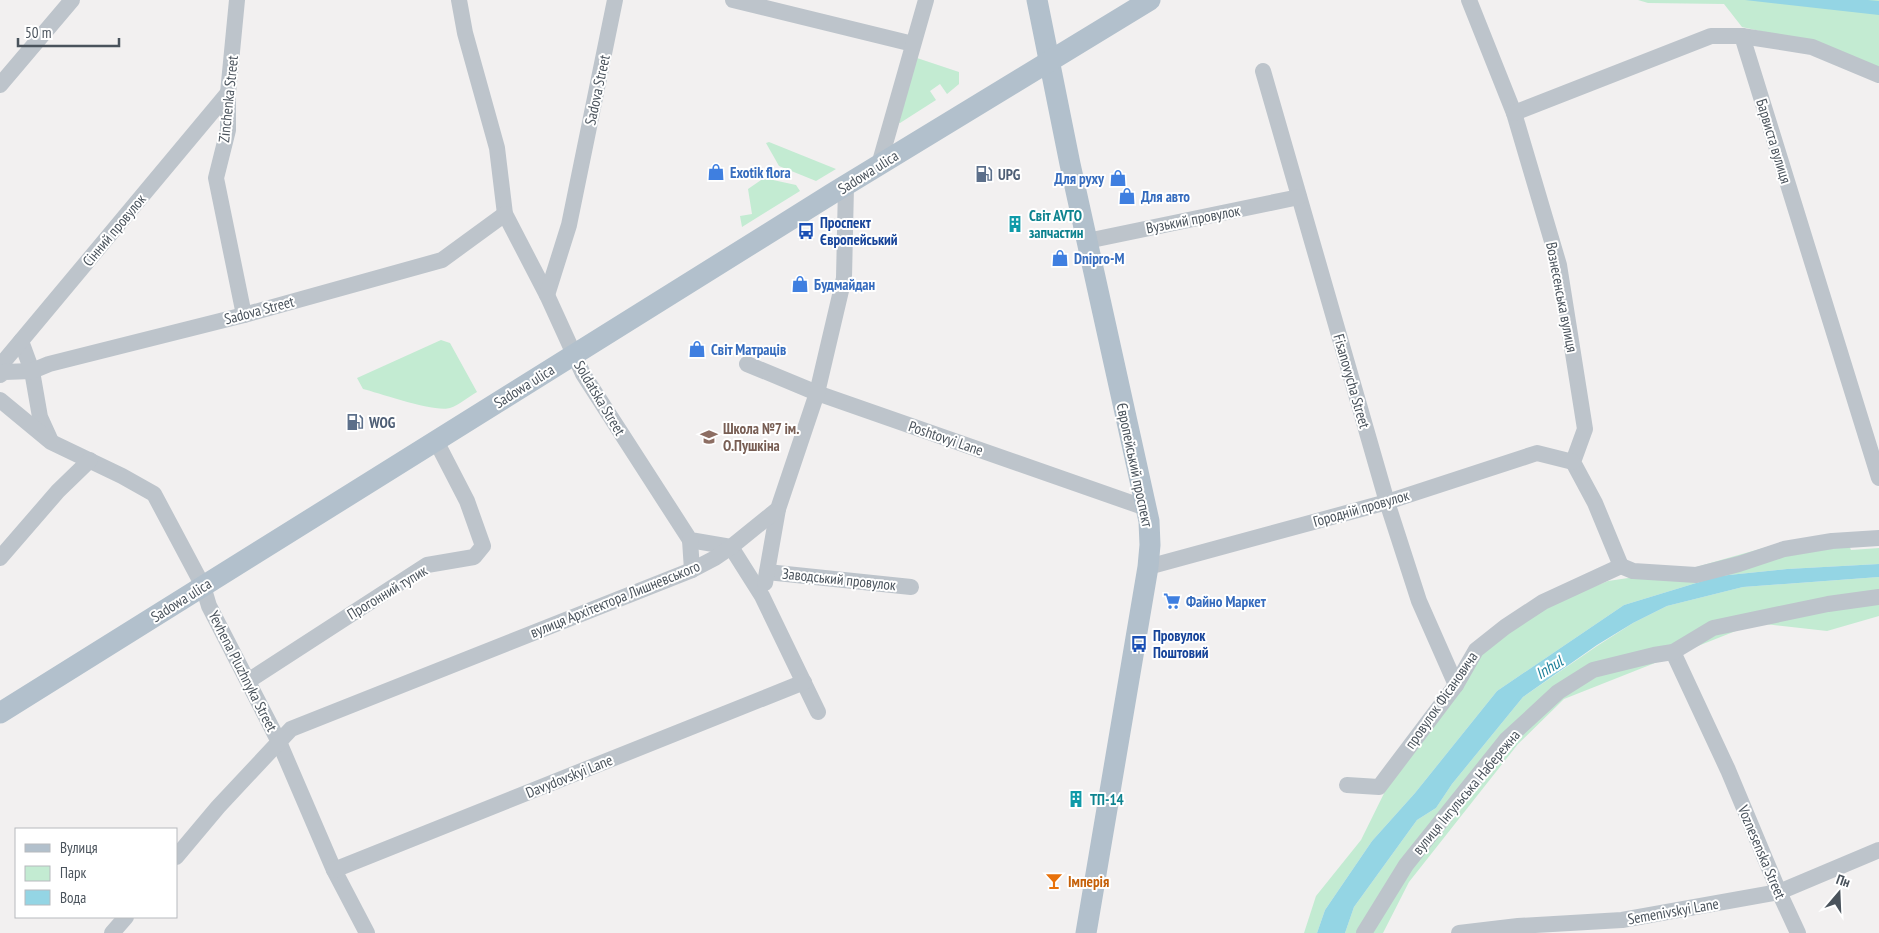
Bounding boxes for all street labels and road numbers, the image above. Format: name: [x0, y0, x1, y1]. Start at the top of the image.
street label: Sadova Street: [580, 53, 614, 127]
street label: Zinchenka Street: [214, 55, 242, 143]
street label: Барвиста вулиця: [1752, 96, 1796, 186]
street label: Sadowa ulica: [834, 146, 902, 198]
street label: Сінний провулок: [78, 190, 150, 270]
street label: Вузький провулок: [1144, 201, 1242, 237]
street label: Вознесенська вулиця: [1542, 240, 1582, 354]
street label: Sadova Street: [222, 292, 296, 328]
street label: Fisanovycha Street: [1329, 332, 1375, 430]
street label: Soldatska Street: [570, 357, 630, 439]
street label: Sadowa ulica: [490, 360, 558, 412]
street label: Європейський проспект: [1113, 401, 1157, 529]
street label: Poshtovyi Lane: [906, 416, 986, 460]
street label: Городній провулок: [1311, 485, 1411, 531]
street label: вулиця Архітектора Лишневського: [527, 556, 703, 642]
street label: Прогонний тупик: [343, 561, 431, 623]
street label: Заводський провулок: [781, 564, 897, 594]
street label: Sadowa ulica: [147, 574, 215, 626]
street label: Yevhena Pluzhnyka Street: [204, 607, 282, 735]
street label: провулок Фісановича: [1400, 648, 1482, 752]
street label: вулиця Інгульська Набережна: [1408, 726, 1524, 858]
street label: Davydovskyi Lane: [523, 750, 615, 802]
street label: Voznesenska Street: [1733, 801, 1790, 902]
street label: Semenivskyi Lane: [1626, 894, 1720, 928]

